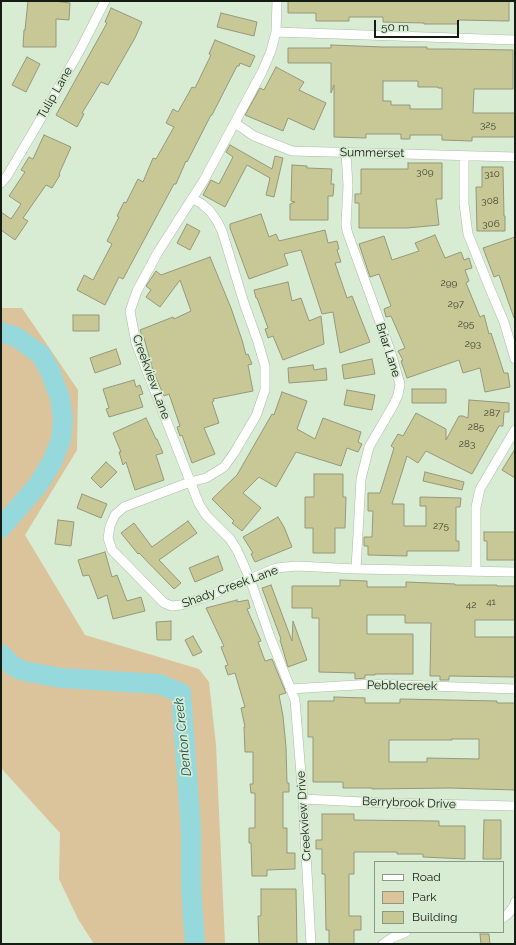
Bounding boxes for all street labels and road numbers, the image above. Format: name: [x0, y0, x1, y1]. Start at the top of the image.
street label: Tulip Lane: [34, 65, 76, 121]
street label: Summerset: [340, 145, 404, 161]
street label: Briar Lane: [372, 321, 404, 379]
street label: Creekview Lane: [129, 333, 173, 421]
street label: Shady Creek Lane: [180, 563, 280, 611]
street label: Pebblecreek: [367, 678, 437, 694]
street label: Creekview Drive: [294, 771, 314, 861]
street label: Berrybrook Drive: [362, 794, 456, 812]

